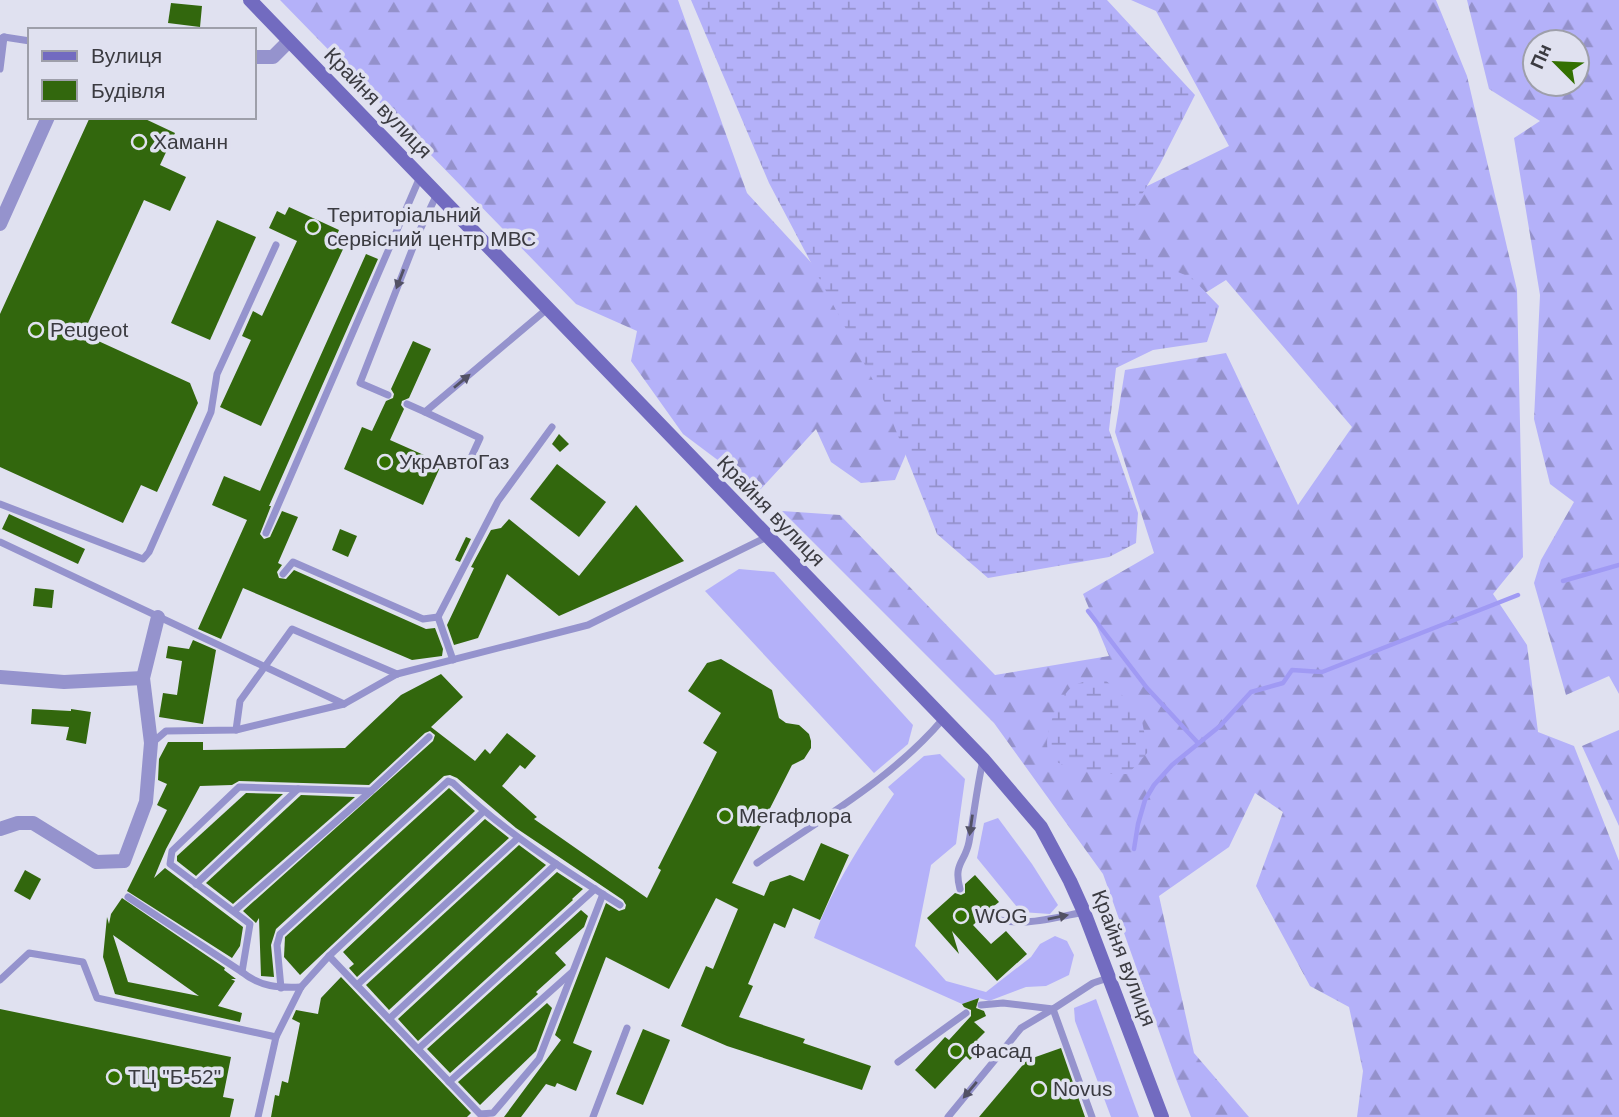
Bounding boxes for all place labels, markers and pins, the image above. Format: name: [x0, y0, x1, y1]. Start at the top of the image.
place label: Хаманн: [153, 130, 228, 153]
marker: Хаманн: [131, 134, 147, 150]
place label: Територіальний сервісний центр МВС: [327, 203, 536, 250]
marker: Територіальний сервісний центр МВС: [305, 219, 321, 235]
place label: Peugeot: [50, 318, 128, 341]
marker: Peugeot: [28, 322, 44, 338]
place label: УкрАвтоГаз: [399, 450, 509, 473]
marker: УкрАвтоГаз: [377, 454, 393, 470]
place label: Мегафлора: [739, 804, 852, 827]
marker: Мегафлора: [717, 808, 733, 824]
place label: WOG: [975, 904, 1028, 927]
marker: WOG: [953, 908, 969, 924]
place label: Фасад: [970, 1039, 1032, 1062]
marker: Фасад: [948, 1043, 964, 1059]
place label: ТЦ "Б-52": [128, 1065, 221, 1088]
marker: ТЦ "Б-52": [106, 1069, 122, 1085]
place label: Novus: [1053, 1077, 1113, 1100]
marker: Novus: [1031, 1081, 1047, 1097]

